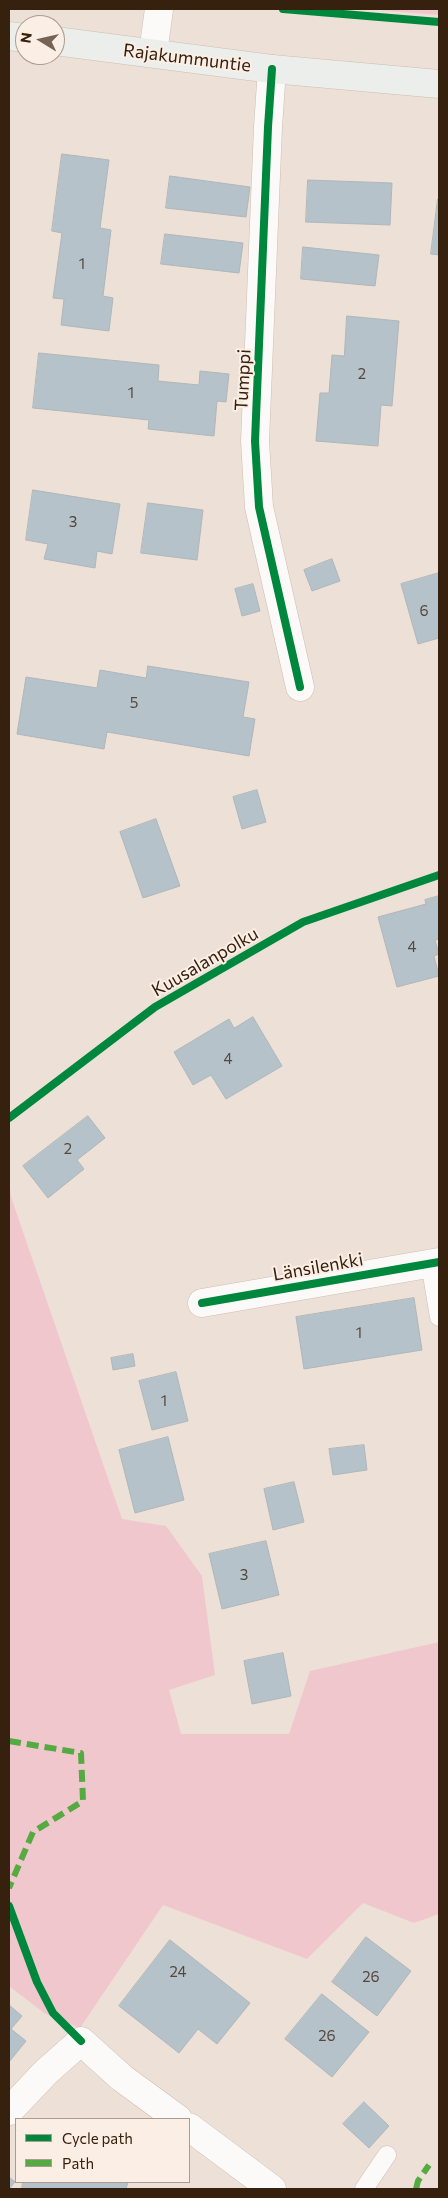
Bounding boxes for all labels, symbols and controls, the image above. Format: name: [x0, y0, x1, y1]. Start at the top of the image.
north arrow: [15, 15, 65, 65]
text: N: [16, 31, 35, 44]
street label: Rajakummuntie: [122, 39, 252, 77]
house number: 1: [79, 255, 85, 273]
street label: Tumppi: [231, 349, 255, 411]
house number: 2: [358, 365, 366, 383]
house number: 1: [128, 384, 134, 402]
house number: 3: [69, 513, 77, 531]
house number: 6: [419, 602, 429, 620]
house number: 5: [130, 694, 138, 712]
street label: Kuusalanpolku: [148, 923, 262, 1001]
house number: 4: [408, 938, 416, 956]
house number: 4: [224, 1050, 232, 1068]
house number: 2: [64, 1140, 72, 1158]
street label: Länsilenkki: [271, 1248, 365, 1286]
house number: 1: [356, 1324, 362, 1342]
house number: 1: [161, 1392, 167, 1410]
house number: 3: [240, 1566, 248, 1584]
house number: 24: [169, 1963, 187, 1981]
house number: 26: [362, 1968, 380, 1986]
house number: 26: [318, 2027, 336, 2045]
legend: [15, 2118, 190, 2183]
text: Cycle path: [62, 2129, 133, 2147]
text: Path: [62, 2154, 94, 2172]

